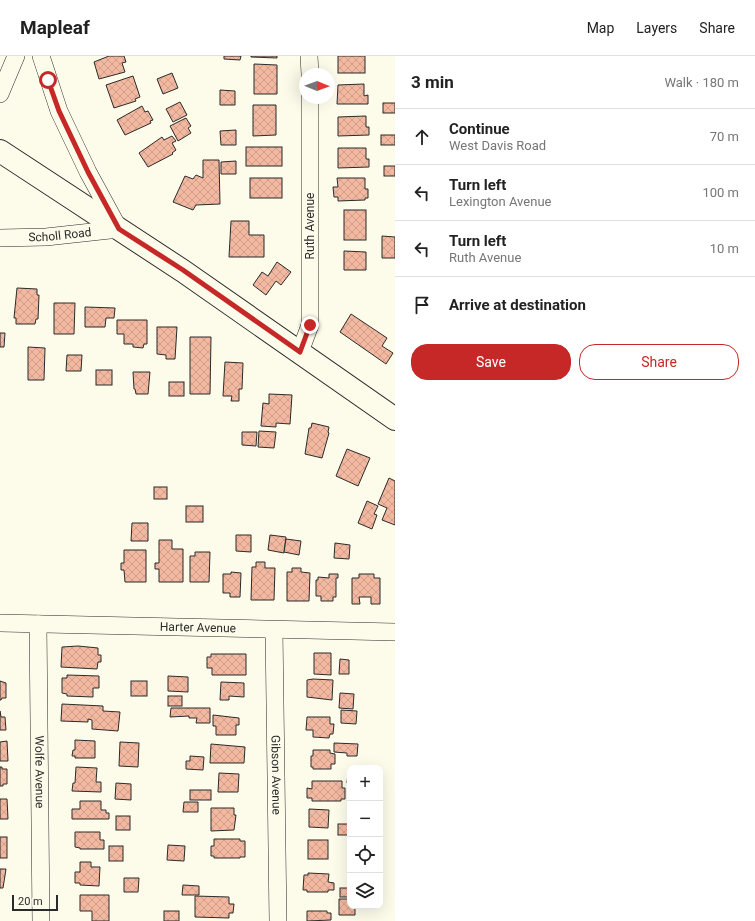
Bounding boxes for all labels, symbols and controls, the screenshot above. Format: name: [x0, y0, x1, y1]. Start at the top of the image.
text: Mapleaf: [20, 16, 90, 39]
text: Map: [587, 20, 614, 36]
text: Layers: [636, 20, 677, 36]
text: Share: [699, 20, 735, 36]
north arrow: [299, 68, 335, 104]
route start: [39, 71, 57, 89]
text: 3 min: [411, 72, 454, 92]
text: Walk · 180 m: [664, 75, 739, 90]
text: Continue: [449, 120, 510, 138]
icon: ahead: [411, 126, 433, 148]
text: 70 m: [710, 129, 739, 144]
text: West Davis Road: [449, 138, 546, 153]
text: Turn left: [449, 176, 506, 194]
icon: left: [411, 182, 433, 204]
text: 100 m: [702, 185, 739, 200]
street label: Ruth Avenue: [303, 193, 317, 259]
text: Lexington Avenue: [449, 194, 551, 209]
street label: Scholl Road: [28, 225, 92, 244]
text: Turn left: [449, 232, 506, 250]
icon: left: [411, 238, 433, 260]
text: 10 m: [710, 241, 739, 256]
text: Ruth Avenue: [449, 250, 521, 265]
icon: arrive: [411, 294, 433, 316]
text: Arrive at destination: [449, 296, 586, 314]
route end: [301, 316, 319, 334]
button: Save: [411, 344, 571, 380]
button: Share: [579, 344, 739, 380]
street label: Harter Avenue: [160, 620, 236, 635]
street label: Wolfe Avenue: [32, 735, 47, 809]
street label: Gibson Avenue: [268, 735, 284, 815]
map controls: [347, 765, 383, 909]
button: +: [347, 765, 383, 801]
button: −: [347, 801, 383, 837]
button: locate: [347, 837, 383, 873]
button: layers: [347, 873, 383, 909]
scale bar: [12, 893, 58, 912]
text: 20 m: [18, 895, 43, 908]

